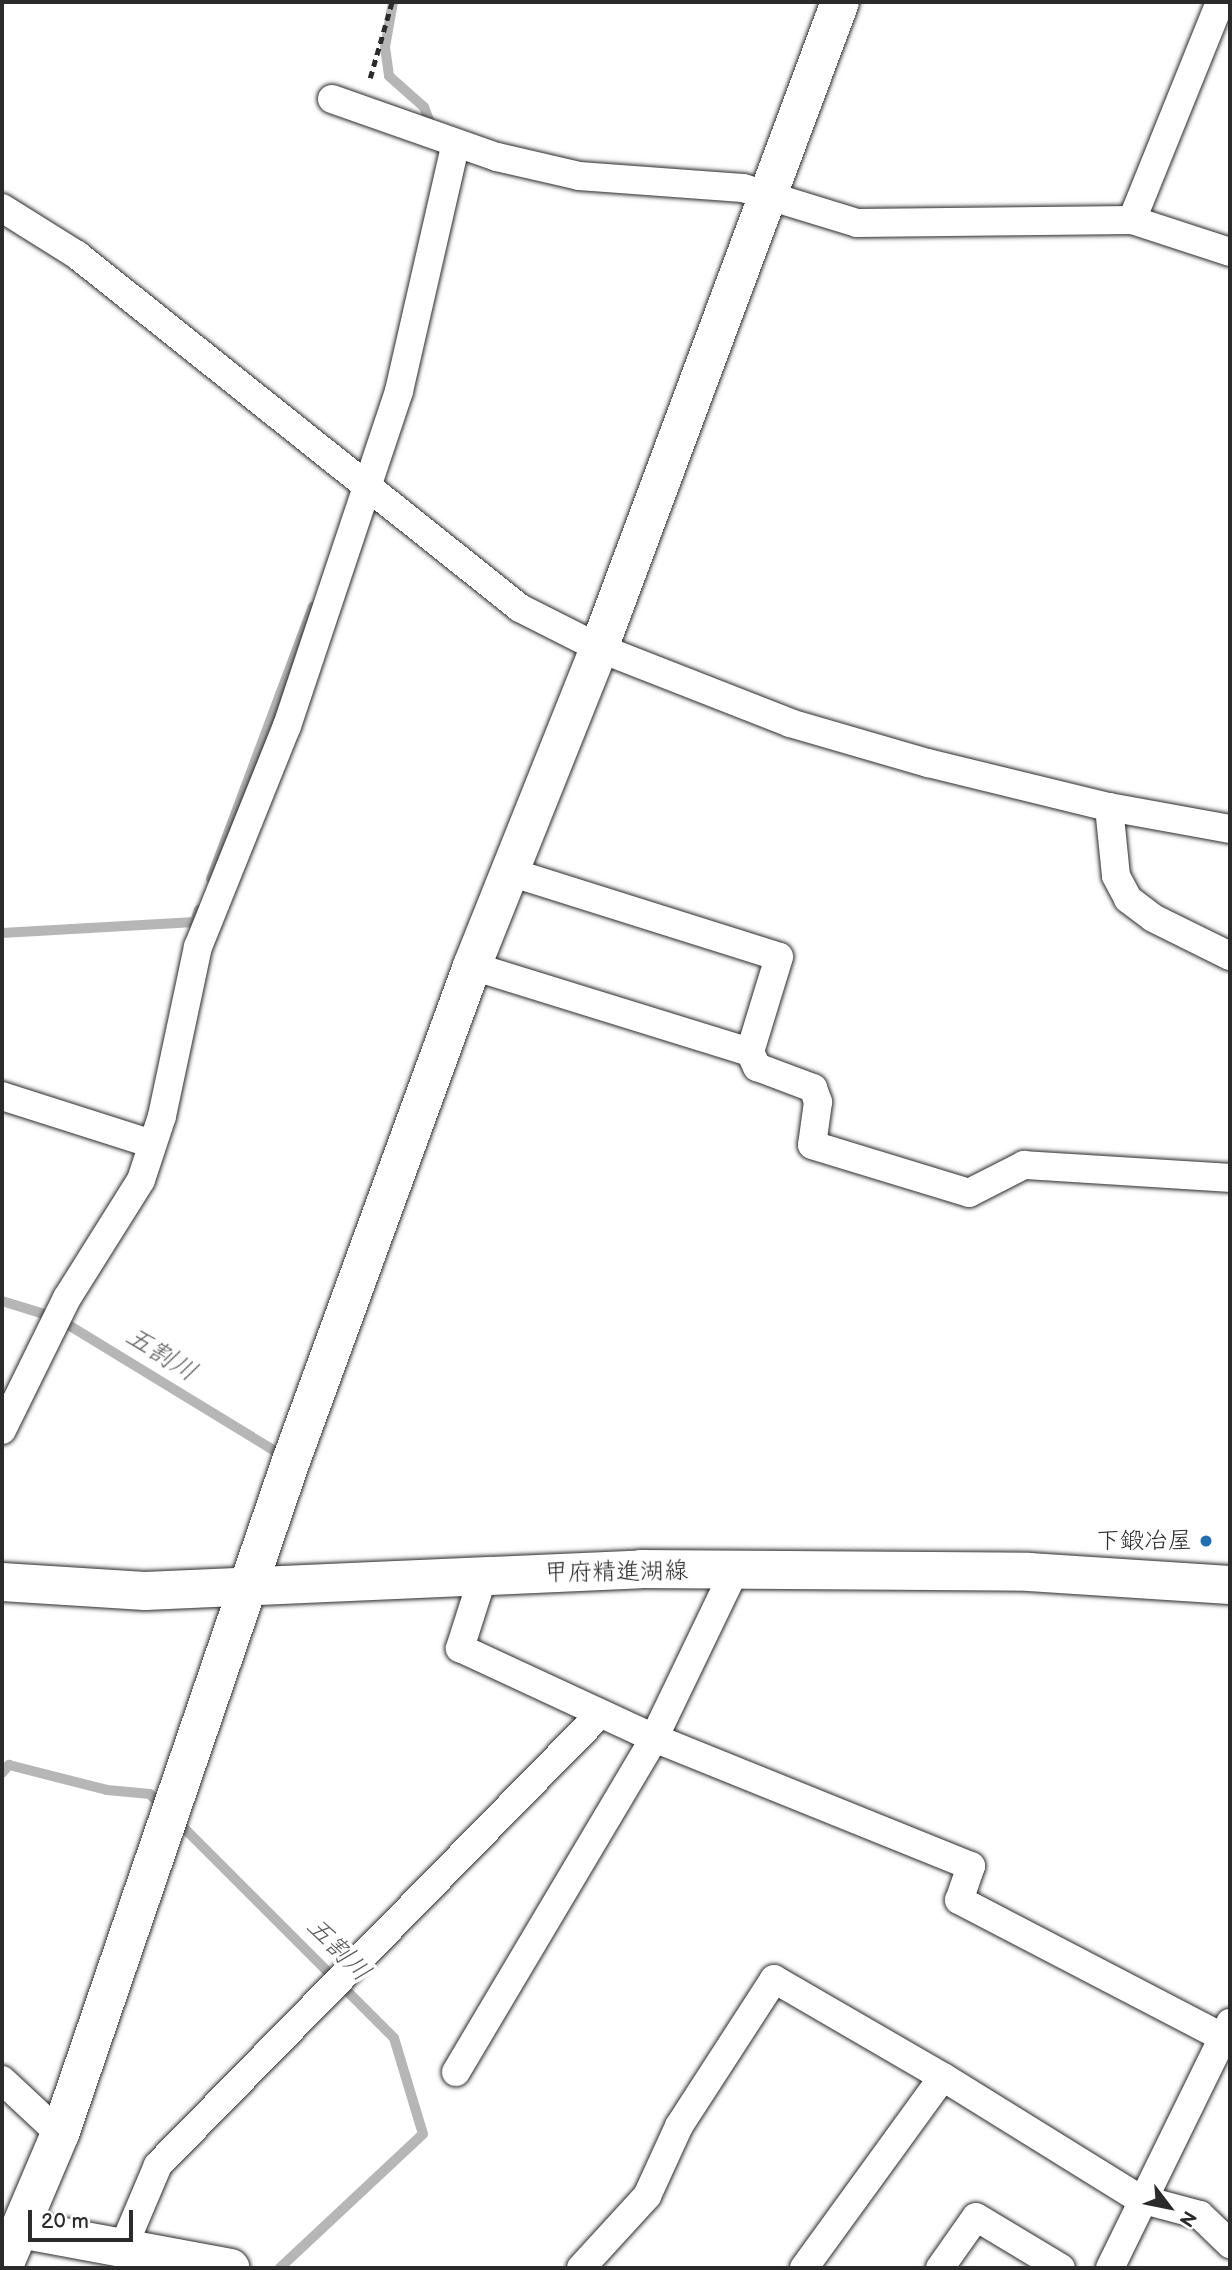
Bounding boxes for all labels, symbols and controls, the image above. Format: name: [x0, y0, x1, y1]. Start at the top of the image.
water label: 五割川: [120, 1321, 202, 1389]
place label: 下鍛冶屋: [1096, 1527, 1192, 1555]
marker: 下鍛冶屋: [1198, 1533, 1214, 1549]
street label: 甲府精進湖線: [544, 1556, 688, 1588]
water label: 五割川: [299, 1911, 377, 1989]
north arrow: [1134, 2172, 1204, 2242]
scale bar: [32, 2196, 136, 2240]
text: N: [1174, 2206, 1201, 2231]
text: 20 m: [41, 2209, 89, 2234]

